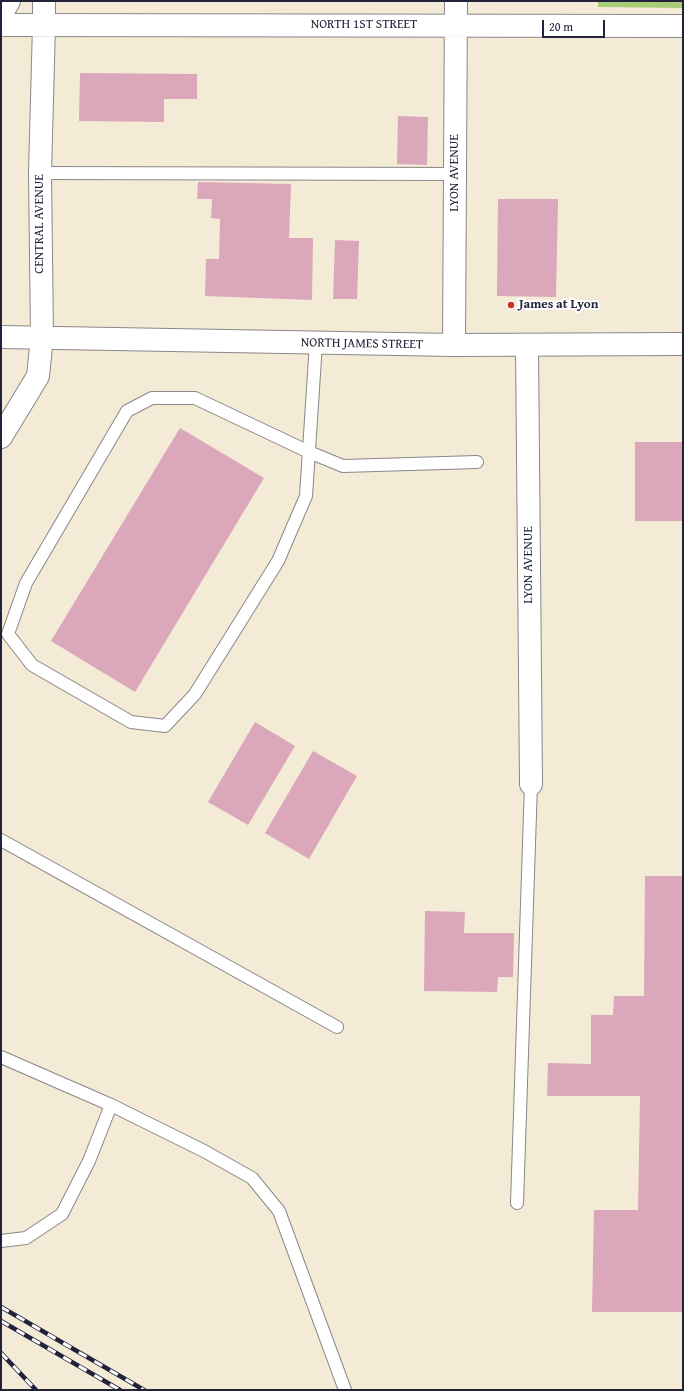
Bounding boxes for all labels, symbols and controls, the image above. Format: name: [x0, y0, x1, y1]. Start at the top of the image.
scale bar: [544, 12, 607, 38]
street label: NORTH 1ST STREET: [311, 17, 417, 33]
text: 20 m: [549, 18, 573, 35]
street label: LYON AVENUE: [447, 134, 463, 212]
street label: CENTRAL AVENUE: [32, 174, 48, 274]
place label: James at Lyon: [519, 297, 598, 313]
marker: James at Lyon: [506, 300, 516, 310]
street label: NORTH JAMES STREET: [301, 335, 423, 353]
street label: LYON AVENUE: [521, 526, 537, 604]

